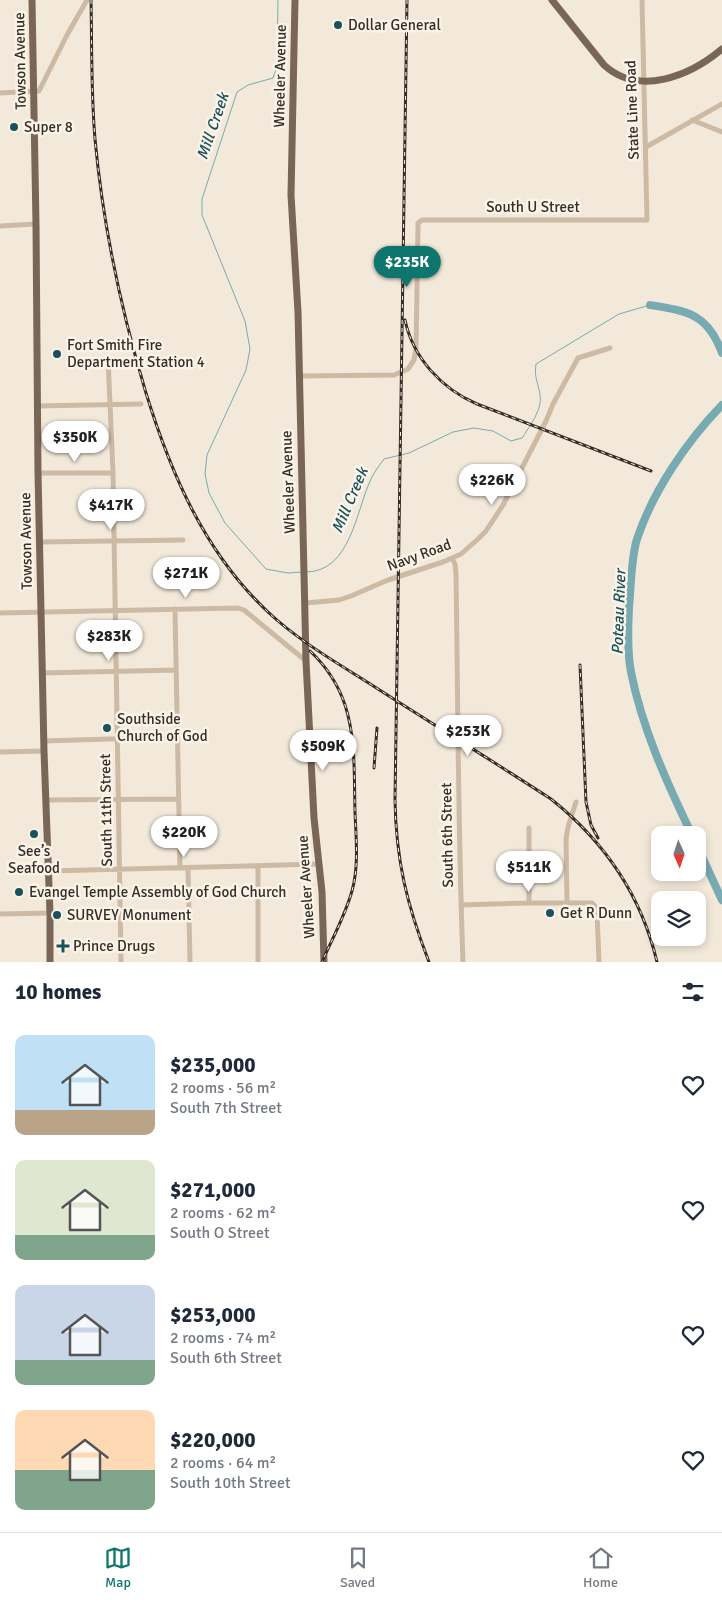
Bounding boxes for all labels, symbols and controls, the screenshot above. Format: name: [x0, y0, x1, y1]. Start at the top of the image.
street label: Towson Avenue: [10, 12, 30, 110]
place label: Dollar General: [348, 16, 441, 34]
marker: Dollar General: [332, 19, 344, 31]
street label: Wheeler Avenue: [270, 24, 290, 128]
street label: State Line Road: [621, 60, 643, 160]
water label: Mill Creek: [192, 88, 234, 162]
place label: Super 8: [24, 118, 73, 136]
marker: Super 8: [8, 121, 20, 133]
street label: South U Street: [486, 198, 580, 216]
pin: $235K: [372, 246, 442, 288]
text: $235K: [385, 252, 429, 272]
place label: Fort Smith Fire Department Station 4: [67, 336, 205, 371]
marker: Fort Smith Fire Department Station 4: [51, 348, 63, 360]
pin: $350K: [40, 420, 110, 463]
text: $350K: [53, 427, 97, 447]
street label: Wheeler Avenue: [277, 430, 299, 534]
water label: Mill Creek: [327, 463, 373, 536]
pin: $226K: [457, 464, 527, 506]
text: $226K: [470, 470, 514, 490]
pin: $417K: [76, 488, 146, 531]
street label: Towson Avenue: [16, 492, 36, 590]
text: $417K: [89, 495, 133, 515]
street label: Navy Road: [385, 535, 454, 575]
pin: $271K: [151, 556, 221, 599]
text: $271K: [164, 563, 208, 583]
water label: Poteau River: [608, 567, 631, 655]
pin: $283K: [74, 620, 144, 662]
text: $283K: [87, 626, 131, 646]
place label: Southside Church of God: [117, 710, 208, 745]
pin: $253K: [433, 714, 503, 757]
text: $253K: [446, 721, 490, 741]
marker: Southside Church of God: [101, 722, 113, 734]
pin: $509K: [288, 730, 358, 772]
text: $509K: [301, 736, 345, 756]
street label: South 11th Street: [96, 753, 116, 867]
street label: South 6th Street: [437, 782, 457, 888]
pin: $220K: [149, 816, 219, 858]
text: $220K: [162, 822, 206, 842]
north arrow: [651, 826, 706, 881]
map controls: [651, 826, 706, 946]
marker: See’s Seafood: [28, 828, 40, 840]
street label: Wheeler Avenue: [293, 835, 319, 939]
place label: See’s Seafood: [8, 842, 60, 877]
pin: $511K: [494, 850, 564, 893]
text: $511K: [507, 857, 551, 877]
place label: Evangel Temple Assembly of God Church: [29, 883, 286, 901]
marker: Evangel Temple Assembly of God Church: [13, 886, 25, 898]
button: layers: [651, 891, 706, 946]
place label: Get R Dunn: [560, 904, 632, 922]
place label: SURVEY Monument: [67, 906, 191, 924]
marker: Get R Dunn: [544, 907, 556, 919]
marker: SURVEY Monument: [51, 909, 63, 921]
place label: Prince Drugs: [73, 937, 155, 955]
marker: Prince Drugs: [57, 940, 69, 952]
icon: filters: [679, 978, 707, 1006]
text: 10 homes: [15, 979, 101, 1005]
text: $235,000: [170, 1052, 256, 1078]
icon: home: [55, 1055, 115, 1115]
icon: heart: [679, 1071, 707, 1099]
text: 2 rooms · 56 m²: [170, 1078, 276, 1098]
text: South 7th Street: [170, 1098, 282, 1118]
text: $271,000: [170, 1177, 256, 1203]
icon: home: [55, 1180, 115, 1240]
icon: heart: [679, 1196, 707, 1224]
text: 2 rooms · 62 m²: [170, 1203, 276, 1223]
text: South O Street: [170, 1223, 270, 1243]
text: $253,000: [170, 1302, 256, 1328]
icon: home: [55, 1305, 115, 1365]
icon: heart: [679, 1321, 707, 1349]
text: 2 rooms · 74 m²: [170, 1328, 276, 1348]
text: South 6th Street: [170, 1348, 282, 1368]
text: $220,000: [170, 1427, 256, 1453]
icon: home: [55, 1430, 115, 1490]
icon: heart: [679, 1446, 707, 1474]
text: 2 rooms · 64 m²: [170, 1453, 276, 1473]
text: South 10th Street: [170, 1473, 291, 1493]
tab: Map: [104, 1544, 132, 1591]
tab: Saved: [340, 1544, 375, 1591]
tab: Home: [583, 1544, 618, 1591]

